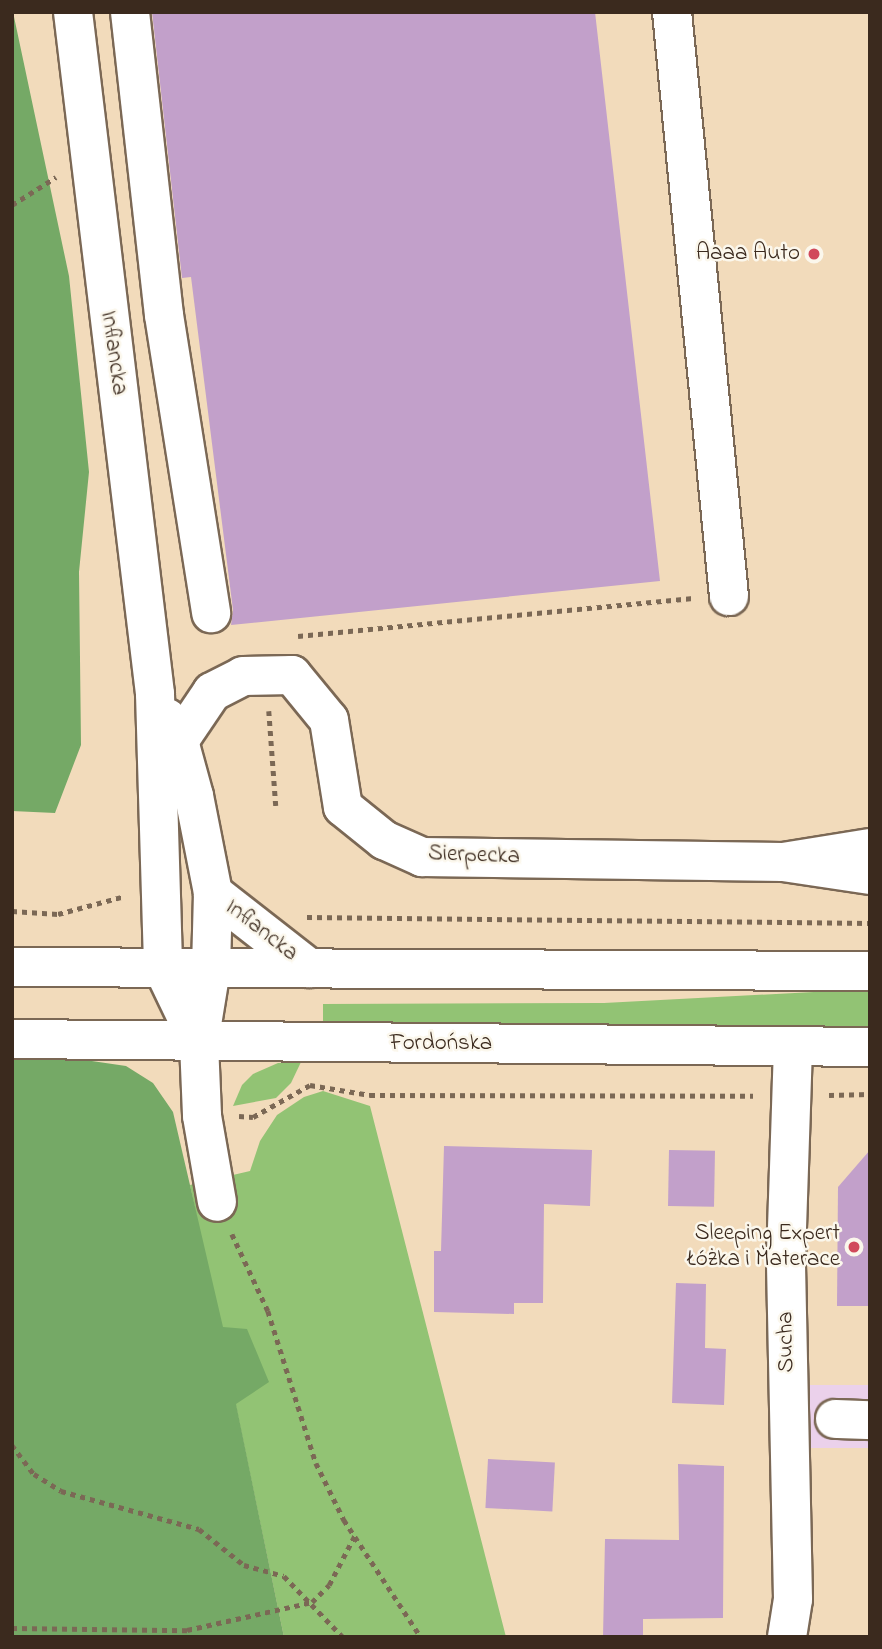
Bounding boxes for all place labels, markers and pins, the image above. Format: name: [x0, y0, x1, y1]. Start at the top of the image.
place label: Aaaa Auto: [696, 240, 800, 268]
marker: Aaaa Auto: [806, 246, 822, 262]
place label: Sleeping Expert Łóżka i Materace: [687, 1220, 840, 1274]
marker: Sleeping Expert Łóżka i Materace: [846, 1239, 862, 1255]

